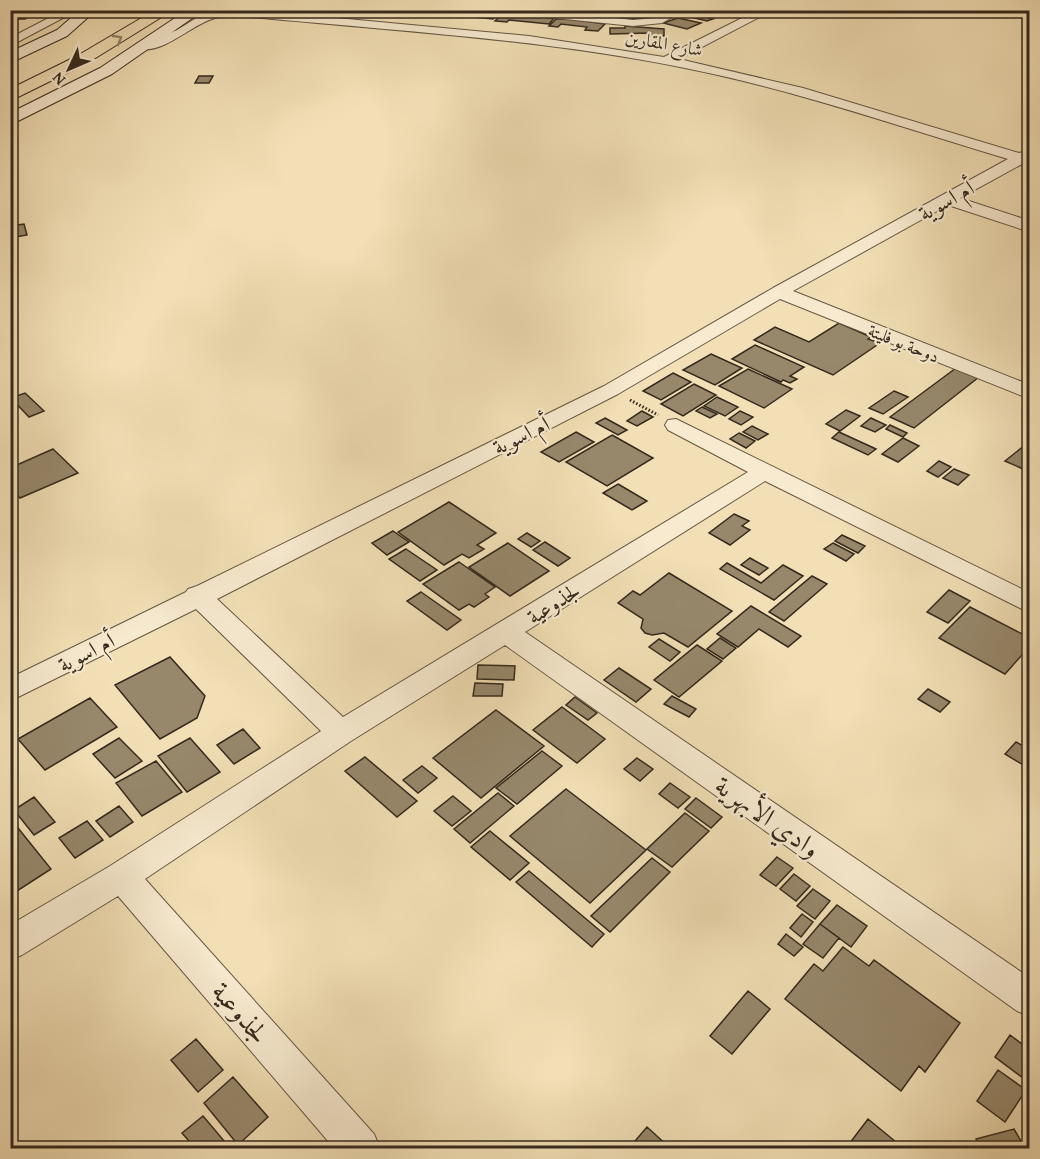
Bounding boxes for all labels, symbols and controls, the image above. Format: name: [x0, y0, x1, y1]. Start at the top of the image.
street label: شارع المقارين: [623, 23, 705, 65]
one-way arrow: [112, 35, 122, 46]
north arrow: [39, 39, 99, 99]
text: N: [46, 67, 71, 92]
street label: أم اسوية: [912, 171, 983, 232]
street label: دوحة بو فليتة: [864, 316, 944, 370]
street label: أم اسوية: [487, 407, 557, 466]
street label: لجذوعية: [520, 574, 586, 632]
street label: أم اسوية: [52, 624, 123, 683]
street label: وادي الأبهرية: [706, 765, 829, 869]
street label: لجذوعية: [203, 972, 279, 1052]

